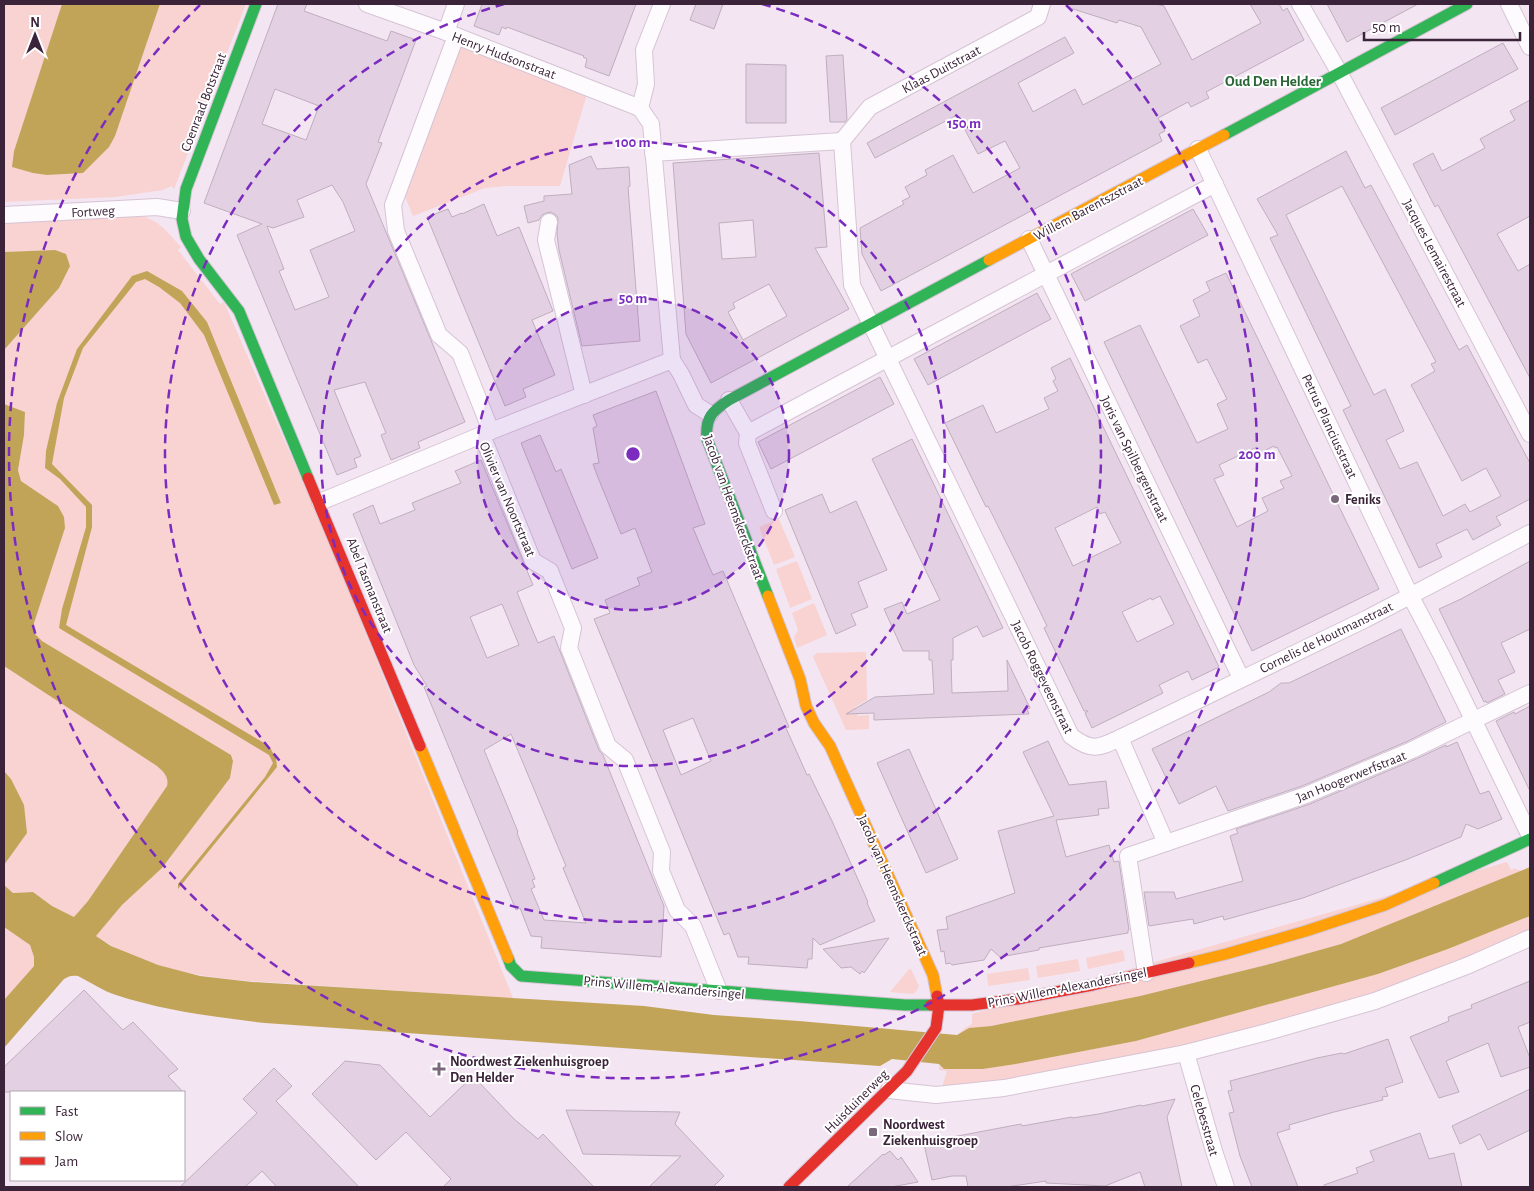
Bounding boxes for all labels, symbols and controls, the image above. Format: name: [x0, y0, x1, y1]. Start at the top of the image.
north arrow: [10, 10, 60, 60]
scale bar: [1364, 10, 1520, 42]
text: N: [30, 16, 40, 30]
text: 50 m: [1372, 20, 1401, 35]
street label: Henry Hudsonstraat: [450, 30, 558, 82]
street label: Klaas Duitstraat: [900, 43, 984, 96]
street label: Coenraad Botstraat: [179, 51, 229, 154]
district label: Oud Den Helder: [1225, 74, 1322, 89]
text: 150 m: [947, 116, 981, 131]
text: 100 m: [615, 135, 651, 150]
street label: Willem Barentszstraat: [1031, 174, 1146, 244]
street label: Jacques Lemairestraat: [1400, 197, 1469, 310]
street label: Fortweg: [71, 204, 115, 220]
text: 50 m: [619, 291, 647, 306]
street label: Petrus Planciusstraat: [1299, 372, 1360, 481]
street label: Joris van Spilbergenstraat: [1097, 394, 1171, 525]
street label: Jacob van Heemskerckstraat: [700, 433, 766, 582]
street label: Olivier van Noortstraat: [477, 440, 538, 559]
centre of rings: [624, 445, 642, 463]
text: 200 m: [1238, 447, 1276, 462]
marker: Feniks: [1329, 493, 1341, 505]
place label: Feniks: [1345, 493, 1381, 507]
street label: Abel Tasmanstraat: [344, 536, 395, 635]
street label: Cornelis de Houtmanstraat: [1258, 599, 1396, 676]
street label: Jacob Roggeveenstraat: [1009, 619, 1076, 737]
street label: Jan Hoogerwerfstraat: [1295, 748, 1409, 805]
street label: Jacob van Heemskerckstraat: [855, 813, 930, 959]
street label: Prins Willem-Alexandersingel: [986, 966, 1148, 1010]
street label: Prins Willem-Alexandersingel: [583, 974, 745, 1002]
place label: Noordwest Ziekenhuisgroep Den Helder: [450, 1055, 609, 1085]
marker: Noordwest Ziekenhuisgroep Den Helder: [432, 1062, 446, 1076]
street label: Huisduinerweg: [822, 1067, 891, 1136]
street label: Celebesstraat: [1187, 1083, 1221, 1158]
legend: [10, 1091, 185, 1181]
text: Fast: [55, 1104, 79, 1119]
place label: Noordwest Ziekenhuisgroep: [883, 1118, 978, 1148]
marker: Noordwest Ziekenhuisgroep: [867, 1126, 879, 1138]
text: Slow: [55, 1129, 83, 1144]
text: Jam: [55, 1154, 78, 1169]

